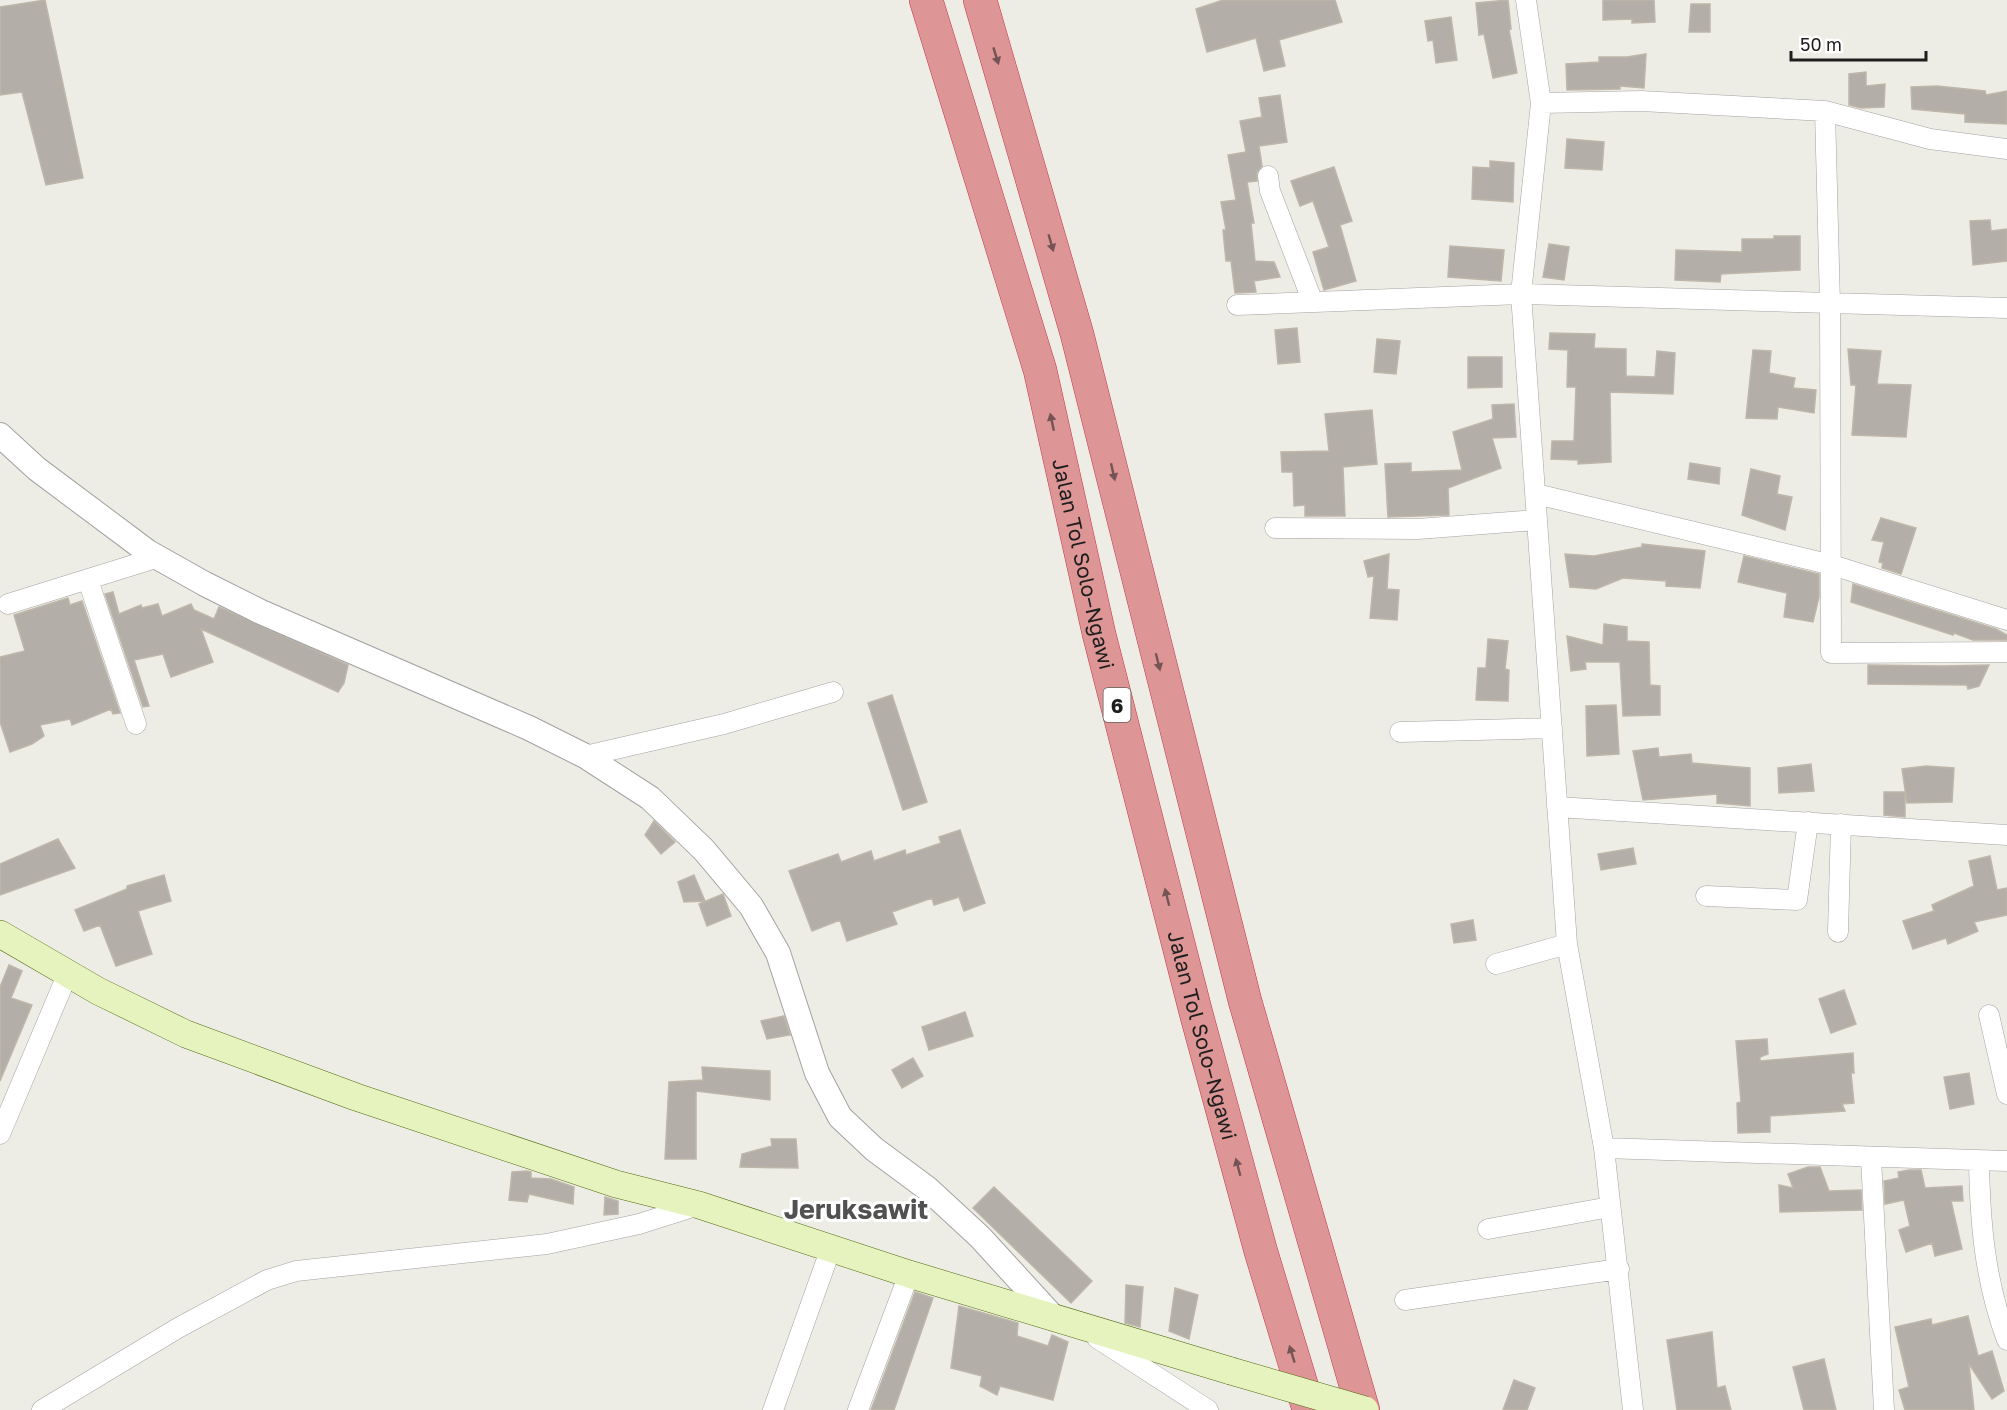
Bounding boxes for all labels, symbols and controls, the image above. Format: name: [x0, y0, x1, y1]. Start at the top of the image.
scale bar: [1791, 24, 1926, 62]
text: 50 m: [1800, 33, 1842, 55]
one-way arrow: [992, 47, 1001, 65]
one-way arrow: [1047, 234, 1056, 252]
one-way arrow: [1046, 413, 1056, 431]
street label: Jalan Tol Solo–Ngawi: [1047, 456, 1121, 672]
one-way arrow: [1109, 463, 1118, 482]
one-way arrow: [1154, 652, 1164, 671]
road number: 6: [1104, 688, 1130, 722]
one-way arrow: [1161, 888, 1171, 906]
street label: Jalan Tol Solo–Ngawi: [1162, 928, 1243, 1143]
one-way arrow: [1233, 1158, 1242, 1176]
district label: Jeruksawit: [784, 1193, 928, 1225]
one-way arrow: [1287, 1345, 1296, 1363]

